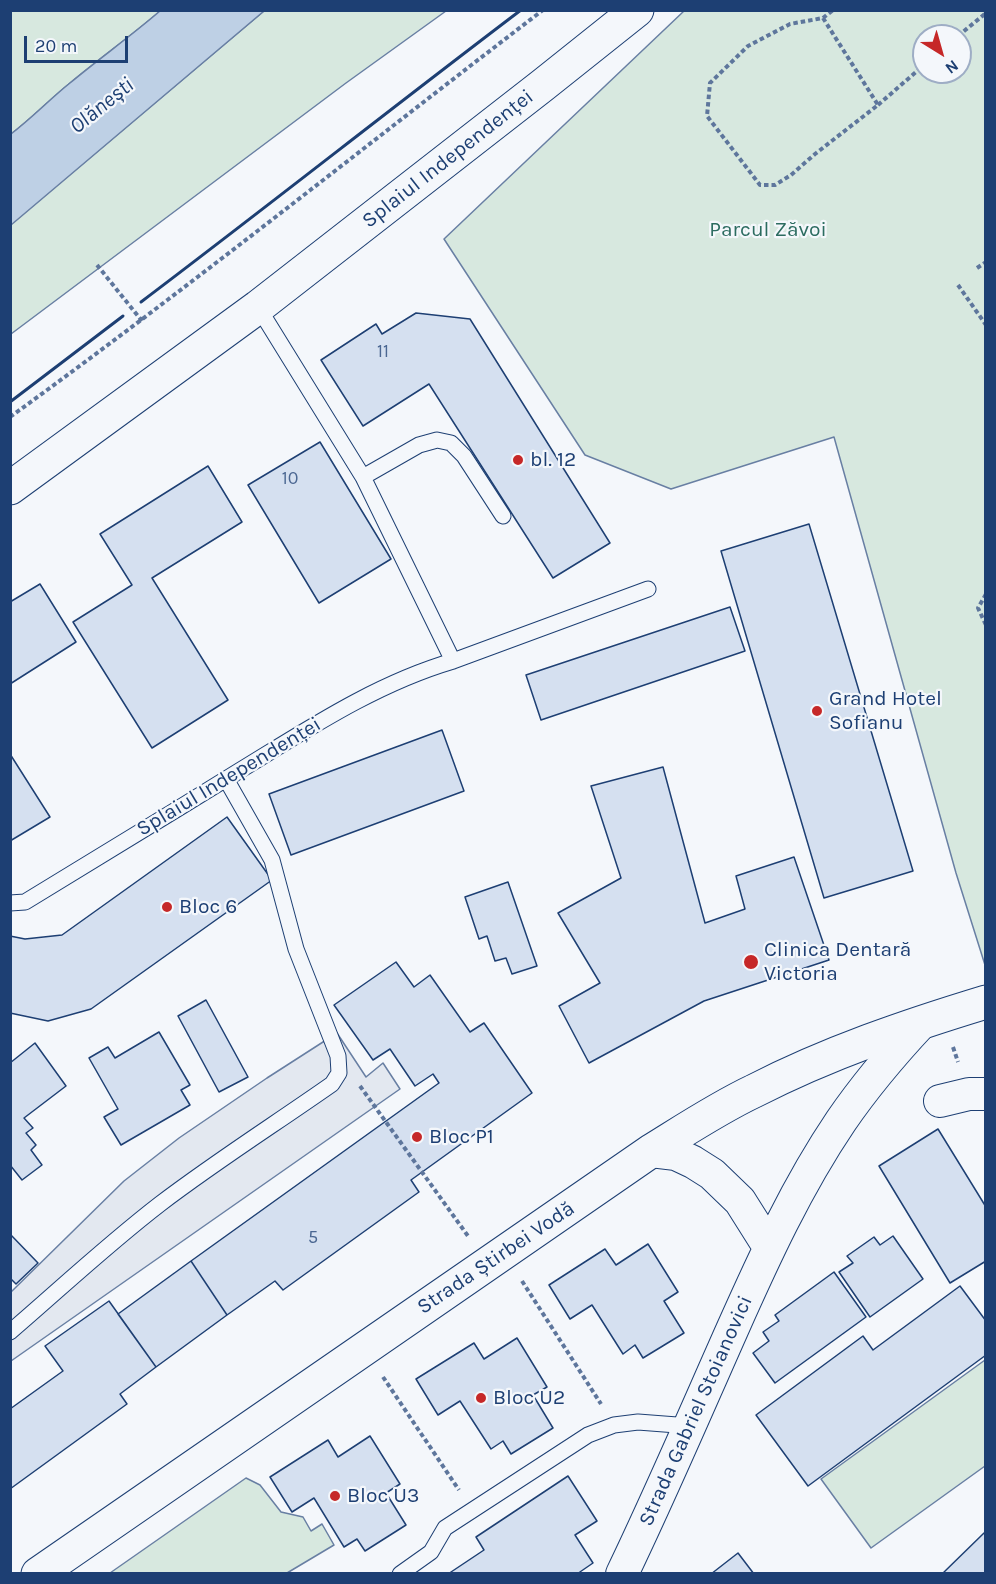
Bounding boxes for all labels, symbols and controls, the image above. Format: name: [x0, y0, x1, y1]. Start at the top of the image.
scale bar: [27, 24, 130, 62]
north arrow: [912, 24, 972, 84]
text: 20 m: [35, 35, 77, 57]
text: N: [942, 56, 962, 78]
water label: Olănești: [64, 72, 140, 140]
street label: Splaiul Independenței: [357, 84, 539, 234]
park label: Parcul Zăvoi: [709, 217, 827, 243]
house number: 11: [377, 341, 389, 363]
place label: bl. 12: [530, 447, 576, 473]
marker: bl. 12: [511, 453, 525, 467]
house number: 10: [282, 468, 298, 490]
place label: Grand Hotel Sofianu: [829, 686, 942, 736]
marker: Grand Hotel Sofianu: [810, 704, 824, 718]
street label: Splaiul Independenței: [132, 712, 326, 842]
place label: Bloc 6: [179, 894, 237, 920]
marker: Bloc 6: [160, 900, 174, 914]
place label: Clinica Dentară Victoria: [764, 937, 911, 987]
marker: Clinica Dentară Victoria: [742, 953, 760, 971]
place label: Bloc P1: [429, 1124, 494, 1150]
marker: Bloc P1: [410, 1130, 424, 1144]
street label: Strada Știrbei Vodă: [413, 1196, 579, 1320]
house number: 5: [308, 1227, 318, 1249]
street label: Strada Gabriel Stoianovici: [634, 1292, 758, 1530]
place label: Bloc U2: [493, 1385, 565, 1411]
marker: Bloc U2: [474, 1391, 488, 1405]
place label: Bloc U3: [347, 1483, 419, 1509]
marker: Bloc U3: [328, 1489, 342, 1503]

